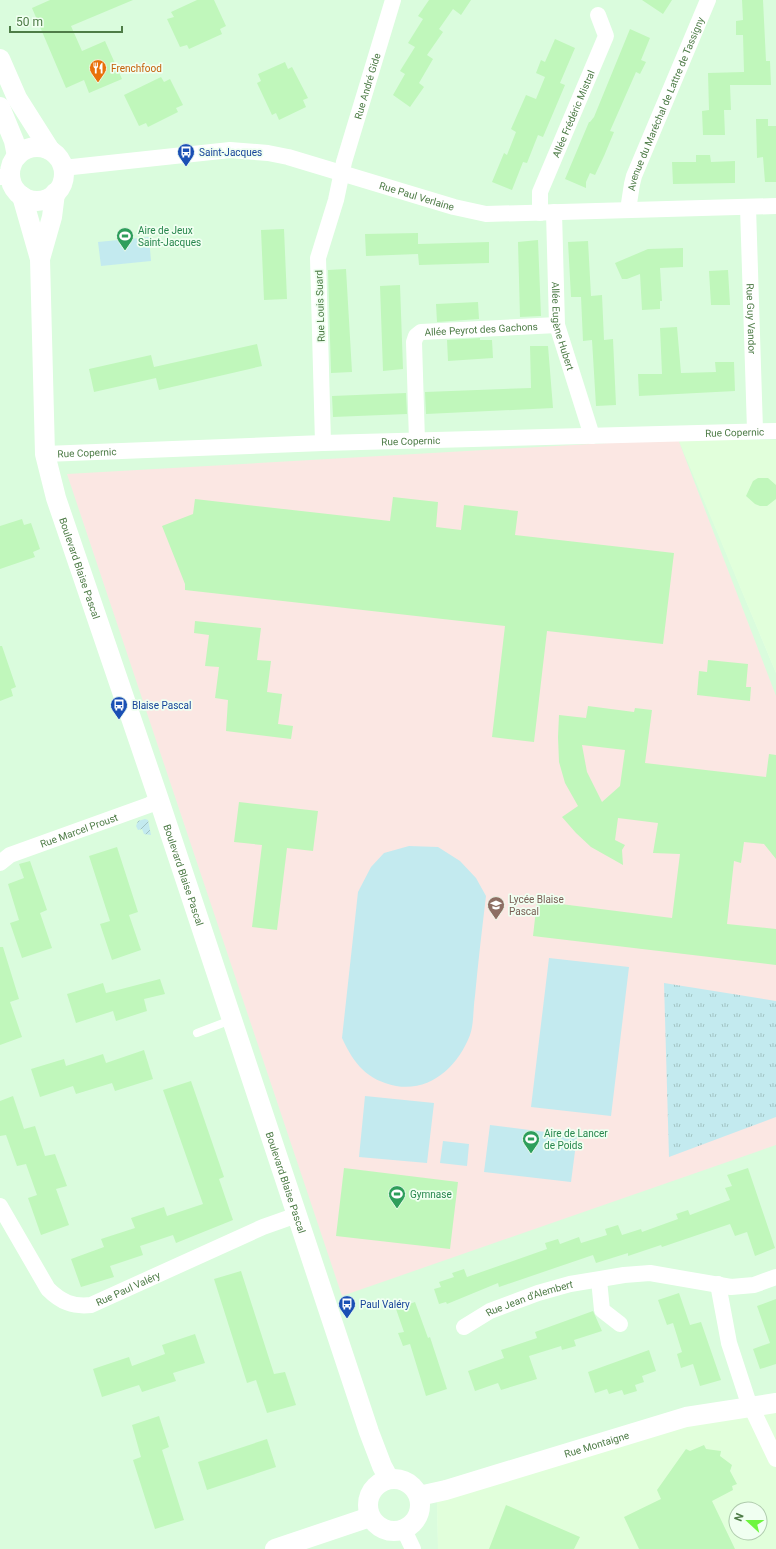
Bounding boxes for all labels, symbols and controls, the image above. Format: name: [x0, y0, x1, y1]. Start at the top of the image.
scale bar: [10, 8, 122, 34]
text: 50 m: [16, 15, 43, 29]
street label: Avenue du Maréchal de Lattre de Tassigny: [625, 15, 706, 192]
street label: Rue André Gide: [352, 52, 382, 120]
restaurant icon: Frenchfood: [88, 58, 108, 83]
place label: Frenchfood: [111, 63, 162, 74]
street label: Allée Frédéric Mistral: [550, 68, 596, 159]
bus stop icon: Saint-Jacques: [176, 142, 196, 167]
place label: Saint-Jacques: [199, 147, 262, 158]
street label: Rue Paul Verlaine: [378, 179, 456, 212]
place label: Aire de Jeux Saint-Jacques: [138, 225, 201, 248]
sports icon: Aire de Jeux Saint-Jacques: [115, 226, 135, 251]
street label: Rue Louis Suard: [313, 270, 327, 342]
street label: Allée Eugène Hubert: [550, 282, 576, 372]
street label: Rue Guy Vandor: [745, 283, 758, 355]
street label: Allée Peyrot des Gachons: [424, 320, 538, 337]
street label: Rue Copernic: [705, 426, 764, 438]
street label: Rue Copernic: [381, 434, 441, 447]
street label: Rue Copernic: [57, 446, 117, 459]
street label: Boulevard Blaise Pascal: [58, 516, 102, 620]
bus stop icon: Blaise Pascal: [109, 695, 129, 720]
place label: Blaise Pascal: [132, 700, 191, 711]
street label: Rue Marcel Proust: [39, 811, 119, 849]
street label: Boulevard Blaise Pascal: [162, 823, 206, 927]
place label: Lycée Blaise Pascal: [509, 894, 564, 917]
school or university icon: Lycée Blaise Pascal: [486, 895, 506, 920]
place label: Aire de Lancer de Poids: [544, 1128, 608, 1151]
sports icon: Aire de Lancer de Poids: [521, 1129, 541, 1154]
street label: Boulevard Blaise Pascal: [264, 1130, 308, 1235]
sports icon: Gymnase: [387, 1184, 407, 1209]
place label: Gymnase: [410, 1189, 452, 1200]
street label: Rue Paul Valéry: [94, 1269, 162, 1308]
street label: Rue Jean d'Alembert: [483, 1278, 574, 1318]
bus stop icon: Paul Valéry: [337, 1294, 357, 1319]
place label: Paul Valéry: [360, 1299, 410, 1310]
street label: Rue Montaigne: [563, 1429, 630, 1459]
north arrow: [728, 1501, 768, 1541]
text: N: [732, 1511, 747, 1523]

